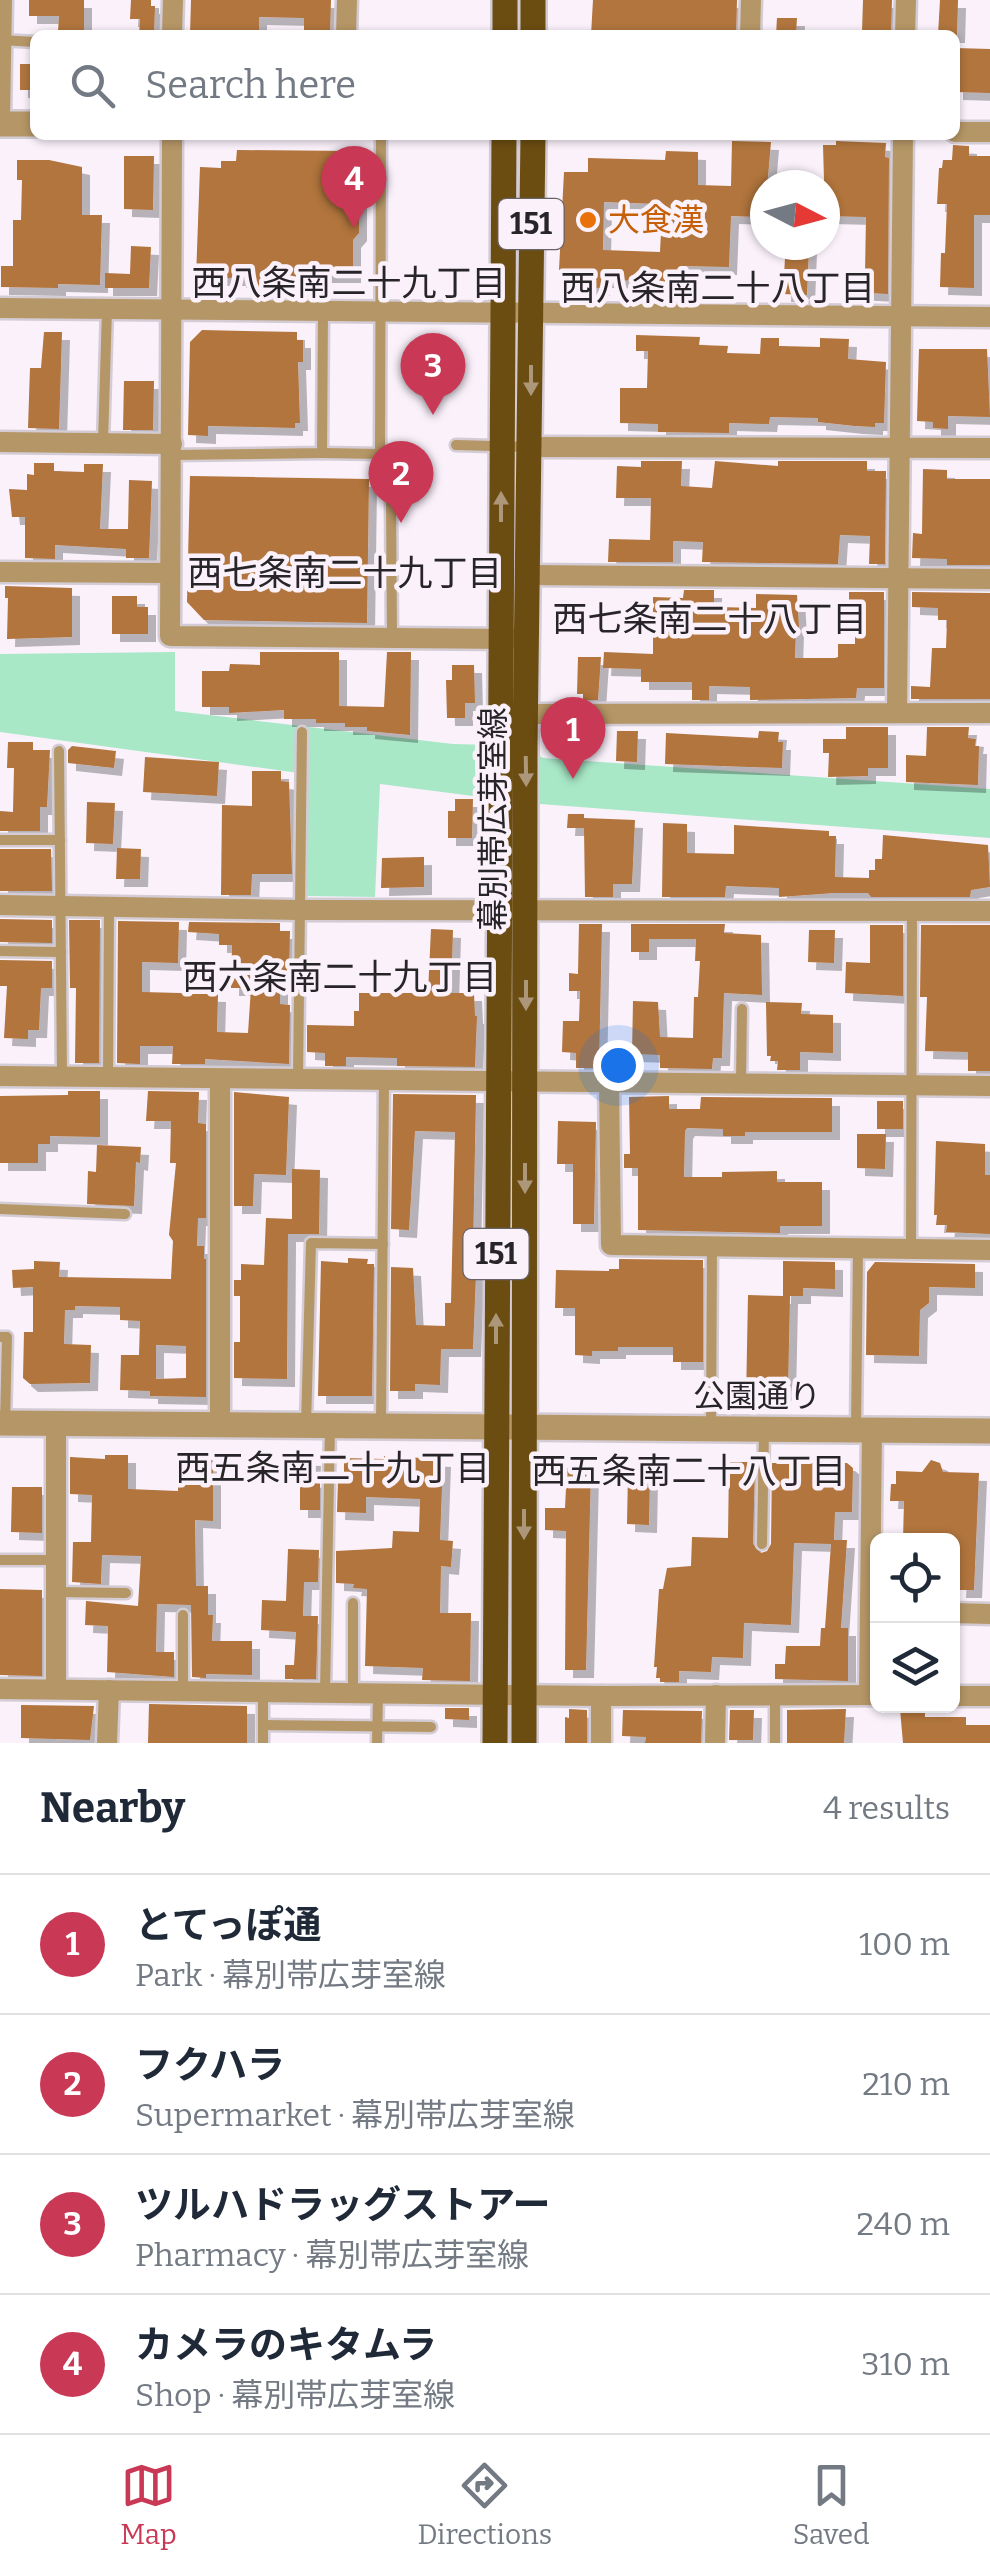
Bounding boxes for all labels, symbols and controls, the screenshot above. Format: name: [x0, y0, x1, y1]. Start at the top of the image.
search box: [30, 30, 960, 140]
icon: search: [65, 58, 120, 113]
text: Search here: [145, 62, 356, 108]
pin: 4: [322, 146, 386, 228]
north arrow: [750, 170, 840, 260]
road number: 151: [498, 199, 564, 249]
place label: 大食漢: [608, 201, 704, 239]
marker: 大食漢: [577, 209, 599, 231]
district label: 西八条南二十九丁目: [191, 262, 507, 304]
district label: 西八条南二十八丁目: [560, 267, 876, 309]
pin: 3: [400, 332, 466, 415]
one-way arrow: [522, 364, 538, 396]
pin: 2: [368, 440, 434, 523]
one-way arrow: [493, 491, 509, 523]
district label: 西七条南二十九丁目: [187, 552, 503, 594]
district label: 西七条南二十八丁目: [552, 598, 868, 640]
pin: 1: [540, 696, 606, 779]
street label: 幕別帯広芽室線: [474, 707, 512, 931]
one-way arrow: [518, 756, 534, 788]
district label: 西六条南二十九丁目: [182, 956, 498, 998]
one-way arrow: [518, 979, 534, 1011]
your location: [593, 1040, 644, 1091]
one-way arrow: [517, 1163, 533, 1195]
road number: 151: [464, 1229, 528, 1279]
one-way arrow: [488, 1313, 504, 1345]
street label: 公園通り: [693, 1377, 821, 1415]
district label: 西五条南二十九丁目: [175, 1447, 491, 1489]
district label: 西五条南二十八丁目: [531, 1450, 847, 1492]
one-way arrow: [516, 1509, 532, 1541]
map controls: [870, 1533, 960, 1713]
button: locate: [870, 1533, 960, 1623]
button: layers: [870, 1623, 960, 1713]
text: Nearby: [40, 1783, 185, 1833]
text: 4 results: [823, 1789, 950, 1827]
text: とてっぽ通: [135, 1902, 322, 1948]
text: 1: [66, 1925, 79, 1963]
text: 100 m: [859, 1925, 950, 1963]
text: Park · 幕別帯広芽室線: [135, 1956, 446, 1994]
text: フクハラ: [135, 2042, 285, 2088]
text: 2: [63, 2065, 82, 2103]
text: 210 m: [862, 2065, 950, 2103]
text: Supermarket · 幕別帯広芽室線: [135, 2096, 575, 2134]
text: ツルハドラッグストアー: [135, 2182, 551, 2228]
text: 3: [63, 2205, 82, 2243]
text: 240 m: [856, 2205, 950, 2243]
text: Pharmacy · 幕別帯広芽室線: [135, 2236, 529, 2274]
text: カメラのキタムラ: [135, 2322, 437, 2368]
text: 4: [63, 2345, 82, 2383]
text: 310 m: [861, 2345, 950, 2383]
text: Shop · 幕別帯広芽室線: [135, 2376, 455, 2414]
tab: Map: [120, 2458, 177, 2551]
tab: Directions: [417, 2458, 552, 2551]
tab: Saved: [793, 2458, 870, 2551]

